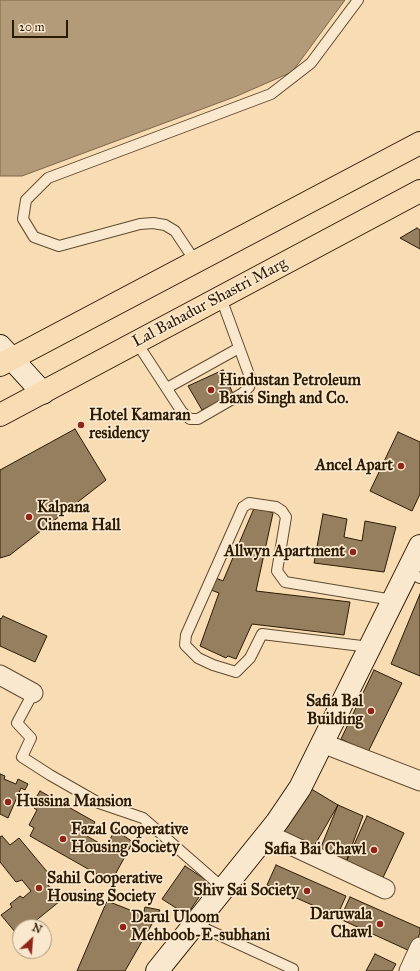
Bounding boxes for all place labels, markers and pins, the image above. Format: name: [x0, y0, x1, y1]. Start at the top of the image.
place label: Hindustan Petroleum Baxis Singh and Co.: [219, 371, 361, 409]
marker: Hindustan Petroleum Baxis Singh and Co.: [206, 385, 216, 395]
place label: Hotel Kamaran residency: [89, 406, 191, 444]
marker: Hotel Kamaran residency: [76, 420, 86, 430]
place label: Ancel Apart: [315, 456, 393, 476]
marker: Ancel Apart: [396, 461, 406, 471]
place label: Kalpana Cinema Hall: [37, 498, 121, 536]
marker: Kalpana Cinema Hall: [24, 512, 34, 522]
place label: Allwyn Apartment: [224, 542, 345, 562]
marker: Allwyn Apartment: [348, 547, 358, 557]
place label: Safia Bal Building: [306, 692, 363, 730]
marker: Safia Bal Building: [366, 706, 376, 716]
place label: Hussina Mansion: [16, 792, 132, 812]
marker: Hussina Mansion: [3, 797, 13, 807]
place label: Fazal Cooperative Housing Society: [71, 820, 189, 858]
marker: Fazal Cooperative Housing Society: [58, 834, 68, 844]
place label: Safia Bai Chawl: [264, 840, 366, 860]
marker: Safia Bai Chawl: [369, 845, 379, 855]
place label: Sahil Cooperative Housing Society: [47, 869, 163, 907]
place label: Shiv Sai Society: [193, 881, 299, 901]
marker: Sahil Cooperative Housing Society: [34, 883, 44, 893]
marker: Shiv Sai Society: [302, 886, 312, 896]
place label: Daruwala Chawl: [310, 905, 372, 943]
place label: Darul Uloom Mehboob-E-subhani: [131, 908, 270, 946]
marker: Daruwala Chawl: [375, 919, 385, 929]
marker: Darul Uloom Mehboob-E-subhani: [118, 922, 128, 932]

